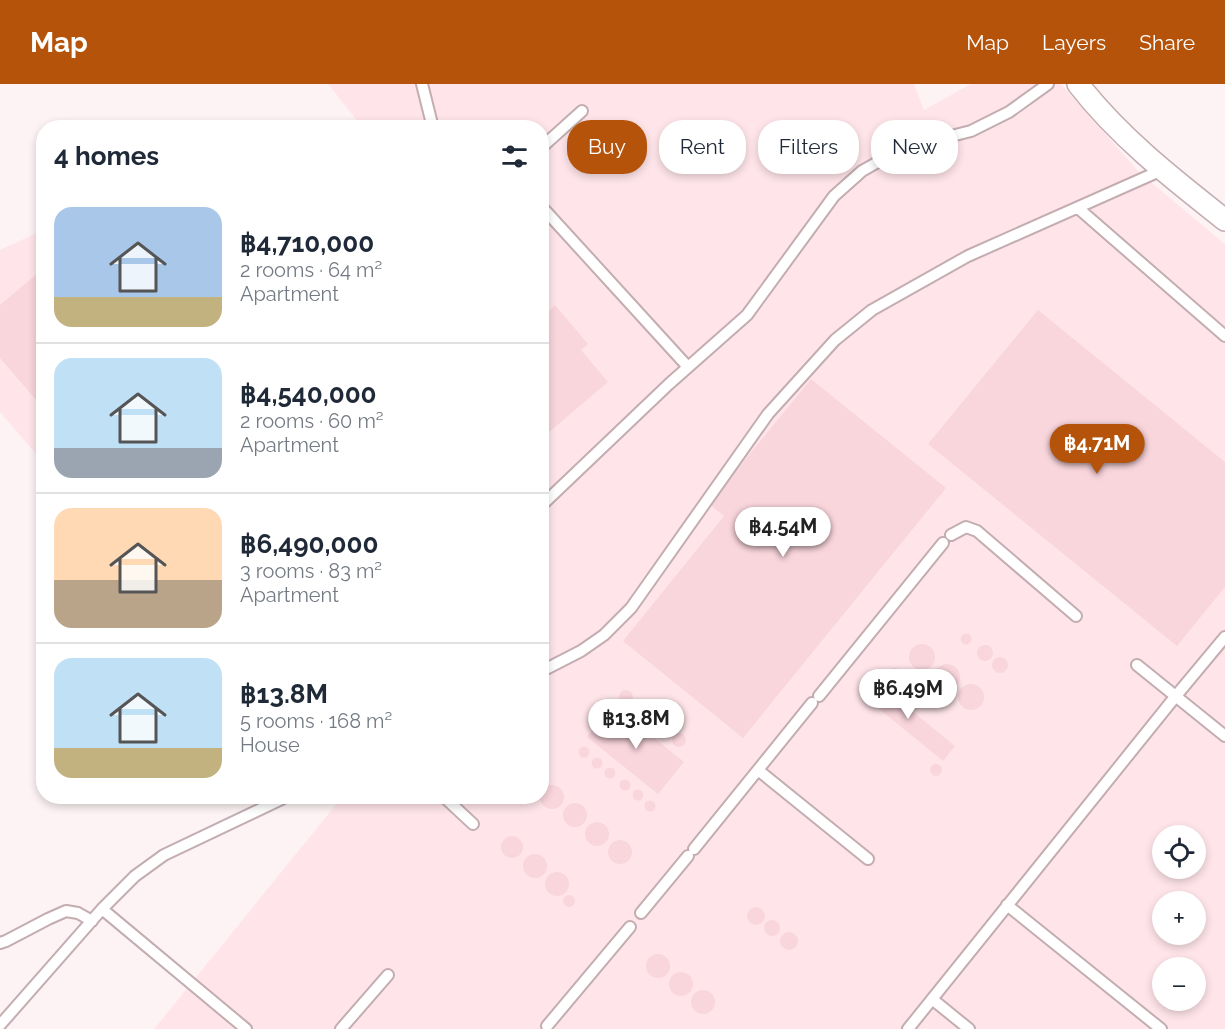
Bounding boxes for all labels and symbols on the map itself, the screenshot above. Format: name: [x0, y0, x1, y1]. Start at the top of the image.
pin: ฿4.71M: [1048, 424, 1146, 475]
pin: ฿4.54M: [734, 507, 832, 558]
pin: ฿6.49M: [859, 669, 957, 720]
pin: ฿13.8M: [587, 699, 685, 750]

